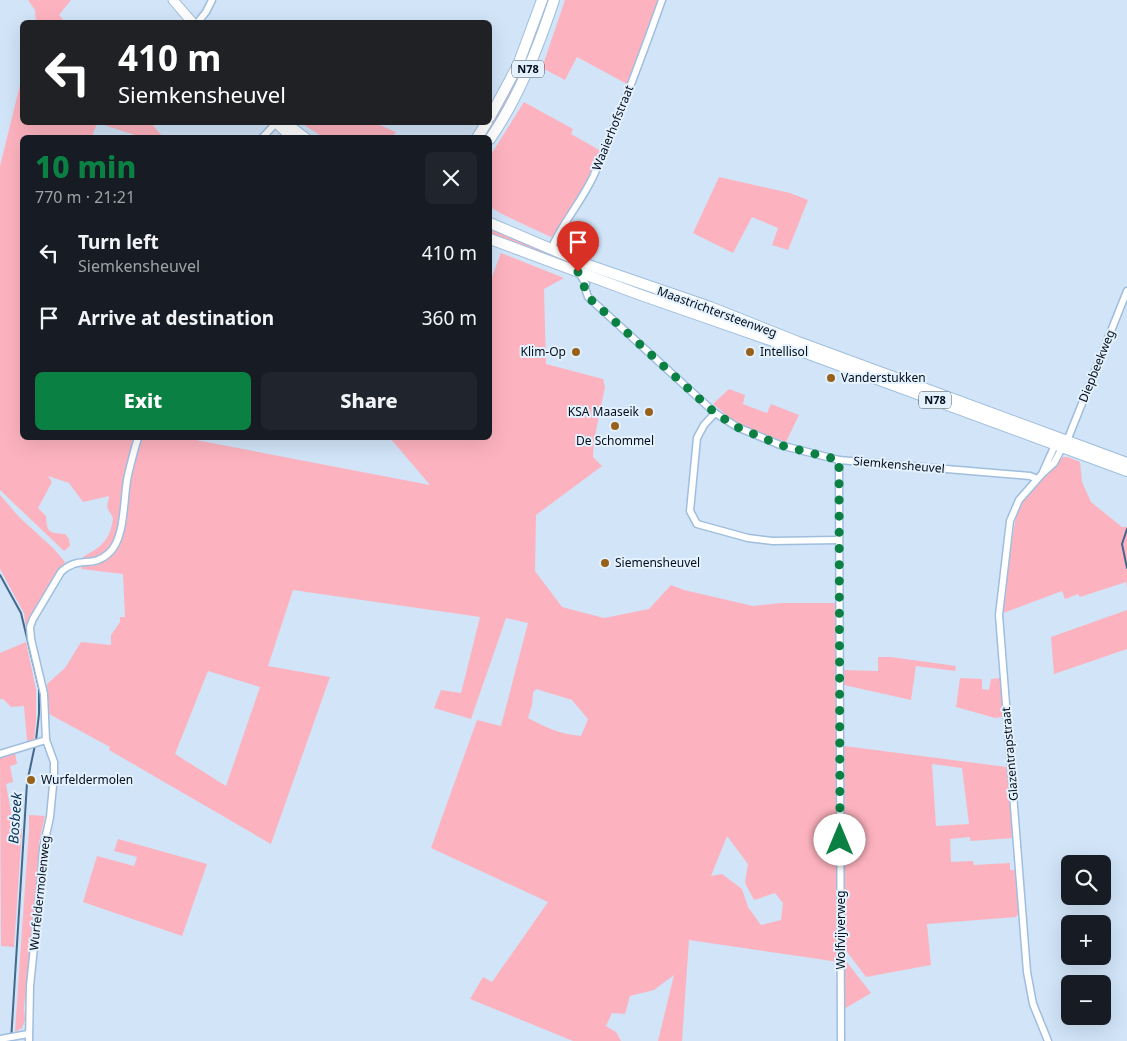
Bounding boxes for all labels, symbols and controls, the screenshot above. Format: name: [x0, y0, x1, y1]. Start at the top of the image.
text: 410 m: [118, 34, 221, 81]
icon: left: [35, 40, 100, 105]
road number: N78: [512, 61, 544, 78]
text: Siemkensheuvel: [118, 79, 286, 109]
street label: Waaierhofstraat: [588, 82, 638, 173]
text: 10 min: [35, 146, 136, 187]
button: close: [425, 152, 477, 204]
text: 770 m · 21:21: [35, 186, 135, 208]
pin: [557, 221, 599, 272]
icon: arrive: [564, 228, 592, 256]
text: Turn left: [78, 229, 159, 255]
icon: left: [35, 239, 63, 267]
text: 410 m: [422, 240, 477, 266]
text: Siemkensheuvel: [78, 255, 200, 277]
street label: Maastrichtersteenweg: [655, 282, 779, 341]
icon: arrive: [35, 304, 63, 332]
text: Arrive at destination: [78, 305, 274, 331]
text: 360 m: [422, 305, 477, 331]
street label: Diepbeekweg: [1074, 327, 1119, 405]
place label: Klim-Op: [521, 343, 566, 360]
place label: Intellisol: [760, 343, 808, 360]
marker: Klim-Op: [570, 346, 582, 358]
marker: Intellisol: [744, 346, 756, 358]
place label: Vanderstukken: [841, 369, 926, 386]
button: Exit: [35, 372, 251, 430]
button: Share: [261, 372, 477, 430]
marker: Vanderstukken: [825, 372, 837, 384]
road number: N78: [919, 392, 951, 408]
place label: KSA Maaseik: [568, 403, 640, 420]
marker: KSA Maaseik: [643, 406, 655, 418]
marker: De Schommel: [609, 420, 621, 432]
place label: De Schommel: [576, 432, 654, 449]
street label: Siemkensheuvel: [853, 452, 945, 477]
place label: Siemensheuvel: [615, 554, 700, 571]
marker: Siemensheuvel: [599, 557, 611, 569]
street label: Glazentrapstraat: [997, 706, 1022, 802]
place label: Wurfeldermolen: [41, 771, 133, 788]
marker: Wurfeldermolen: [25, 774, 37, 786]
water label: Bosbeek: [3, 791, 26, 844]
position arrow: [813, 813, 865, 865]
street label: Wurfeldermolenweg: [25, 834, 54, 951]
map controls: [1061, 855, 1111, 1025]
button: search: [1061, 855, 1111, 905]
street label: Wolfvijverweg: [832, 890, 849, 970]
button: +: [1061, 915, 1111, 965]
button: −: [1061, 975, 1111, 1025]

